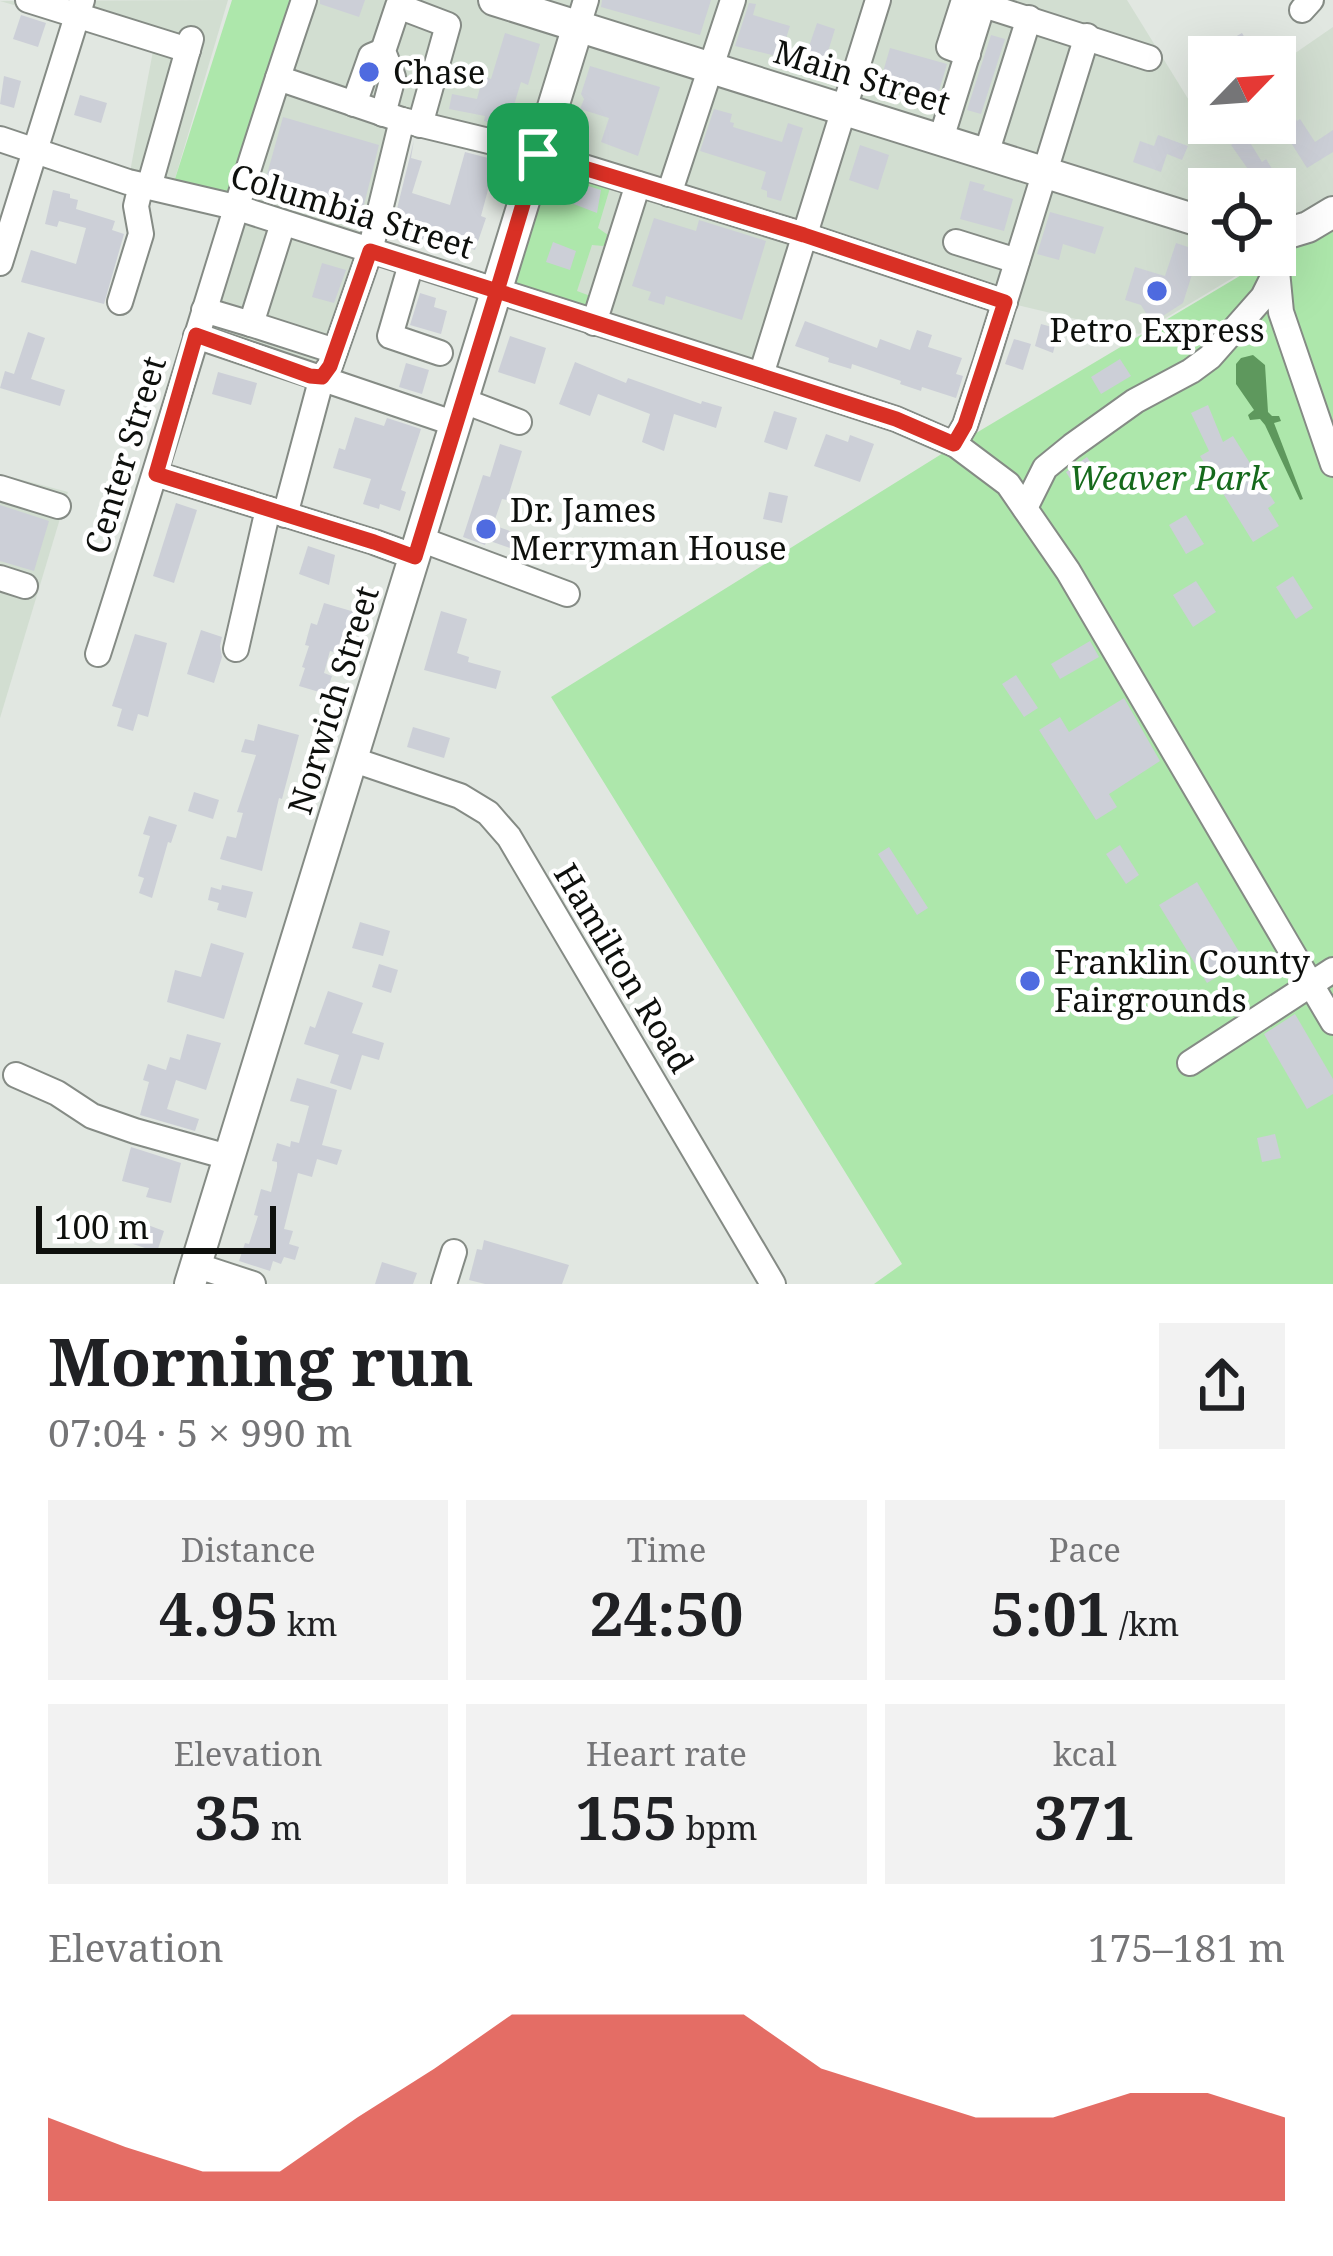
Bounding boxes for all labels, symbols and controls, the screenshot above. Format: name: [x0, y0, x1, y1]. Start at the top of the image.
street label: Main Street: [769, 28, 956, 125]
north arrow: [1188, 36, 1296, 144]
map controls: [1188, 36, 1296, 276]
place label: Chase: [393, 49, 485, 94]
marker: Chase: [356, 59, 382, 85]
pin: [487, 103, 589, 205]
icon: arrive: [505, 121, 571, 187]
street label: Columbia Street: [225, 152, 479, 269]
button: locate: [1188, 168, 1296, 276]
marker: Petro Express: [1144, 278, 1170, 304]
place label: Petro Express: [1049, 307, 1265, 352]
street label: Center Street: [73, 350, 176, 559]
park label: Weaver Park: [1069, 455, 1270, 500]
place label: Dr. James Merryman House: [510, 487, 787, 570]
marker: Dr. James Merryman House: [473, 516, 499, 542]
street label: Norwich Street: [276, 580, 389, 820]
street label: Hamilton Road: [544, 855, 705, 1081]
place label: Franklin County Fairgrounds: [1054, 939, 1310, 1022]
marker: Franklin County Fairgrounds: [1017, 968, 1043, 994]
scale bar: [36, 1200, 276, 1253]
text: 100 m: [54, 1204, 149, 1249]
text: Morning run: [48, 1315, 474, 1405]
button: share: [1159, 1323, 1285, 1449]
text: 07:04 · 5 × 990 m: [48, 1405, 353, 1458]
text: Distance: [181, 1527, 316, 1572]
text: Time: [627, 1527, 706, 1572]
text: Pace: [1049, 1527, 1121, 1572]
text: 4.95: [159, 1572, 278, 1654]
text: 24:50: [590, 1572, 743, 1654]
text: 5:01: [991, 1572, 1111, 1654]
text: km: [278, 1601, 337, 1646]
text: /km: [1111, 1601, 1179, 1646]
text: Elevation: [174, 1731, 322, 1776]
text: Heart rate: [586, 1731, 747, 1776]
text: kcal: [1053, 1731, 1117, 1776]
text: 35: [194, 1776, 262, 1858]
text: 155: [575, 1776, 677, 1858]
text: 371: [1034, 1776, 1136, 1858]
text: m: [262, 1805, 302, 1850]
text: bpm: [677, 1805, 757, 1850]
text: Elevation: [48, 1920, 224, 1973]
text: 175–181 m: [1088, 1920, 1285, 1973]

